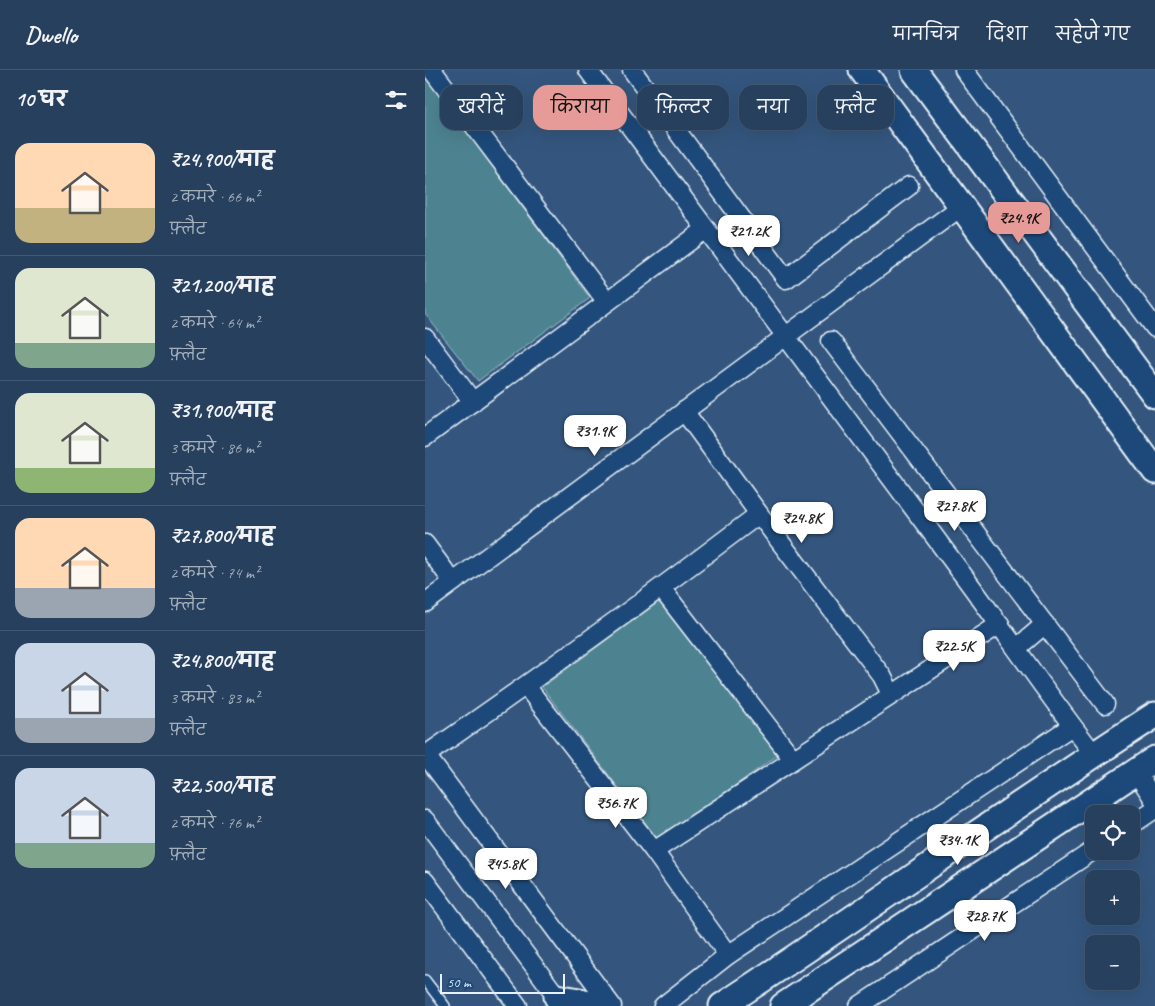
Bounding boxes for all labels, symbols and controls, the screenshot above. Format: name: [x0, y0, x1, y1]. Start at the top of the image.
text: Dwello: [25, 20, 77, 50]
text: मानचित्र: [893, 23, 959, 45]
text: दिशा: [987, 23, 1027, 45]
text: सहेजे गए: [1055, 23, 1130, 45]
chip: खरीदें: [440, 85, 523, 130]
chip: किराया: [533, 85, 627, 130]
chip: फ़िल्टर: [637, 85, 729, 130]
chip: नया: [739, 85, 807, 130]
chip: फ़्लैट: [817, 85, 894, 130]
text: 10 घर: [15, 86, 67, 112]
icon: filters: [382, 86, 410, 114]
text: ₹24,900/माह: [170, 146, 274, 172]
icon: home: [55, 163, 115, 223]
text: 2 कमरे · 66 m²: [170, 187, 259, 207]
pin: ₹24.9K: [978, 202, 1060, 244]
text: ₹24.9K: [999, 208, 1039, 228]
pin: ₹21.2K: [708, 214, 790, 257]
text: फ़्लैट: [170, 219, 206, 239]
text: ₹21.2K: [729, 221, 769, 241]
text: ₹21,200/माह: [170, 272, 275, 298]
icon: home: [55, 288, 115, 348]
text: 2 कमरे · 64 m²: [170, 313, 259, 333]
text: फ़्लैट: [170, 345, 206, 365]
text: ₹31,900/माह: [170, 397, 274, 423]
icon: home: [55, 413, 115, 473]
pin: ₹31.9K: [554, 414, 636, 457]
text: ₹31.9K: [575, 421, 615, 441]
text: 3 कमरे · 86 m²: [170, 438, 259, 458]
text: फ़्लैट: [170, 470, 206, 490]
pin: ₹27.8K: [914, 490, 996, 532]
text: ₹27.8K: [935, 496, 975, 516]
pin: ₹24.8K: [761, 502, 843, 544]
text: ₹24.8K: [782, 508, 822, 528]
text: ₹27,800/माह: [170, 522, 275, 548]
icon: home: [55, 538, 115, 598]
text: 2 कमरे · 74 m²: [170, 563, 259, 583]
text: फ़्लैट: [170, 595, 206, 615]
pin: ₹22.5K: [913, 630, 995, 672]
text: ₹22.5K: [934, 636, 974, 656]
text: ₹24,800/माह: [170, 647, 275, 673]
icon: home: [55, 663, 115, 723]
text: 3 कमरे · 83 m²: [170, 688, 259, 708]
text: फ़्लैट: [170, 720, 206, 740]
text: ₹22,500/माह: [170, 772, 274, 798]
pin: ₹56.7K: [575, 786, 657, 829]
icon: home: [55, 788, 115, 848]
text: ₹56.7K: [596, 793, 636, 813]
map controls: [1085, 805, 1140, 990]
button: locate: [1085, 805, 1140, 860]
text: 2 कमरे · 76 m²: [170, 813, 259, 833]
pin: ₹34.1K: [917, 824, 999, 866]
text: ₹34.1K: [938, 830, 978, 850]
text: फ़्लैट: [170, 845, 206, 865]
pin: ₹45.8K: [465, 848, 547, 890]
text: ₹45.8K: [486, 854, 526, 874]
button: +: [1085, 870, 1140, 925]
pin: ₹28.7K: [944, 900, 1026, 942]
text: ₹28.7K: [965, 906, 1005, 926]
button: −: [1085, 935, 1140, 990]
scale bar: [440, 971, 565, 994]
text: 50 m: [447, 974, 471, 991]

